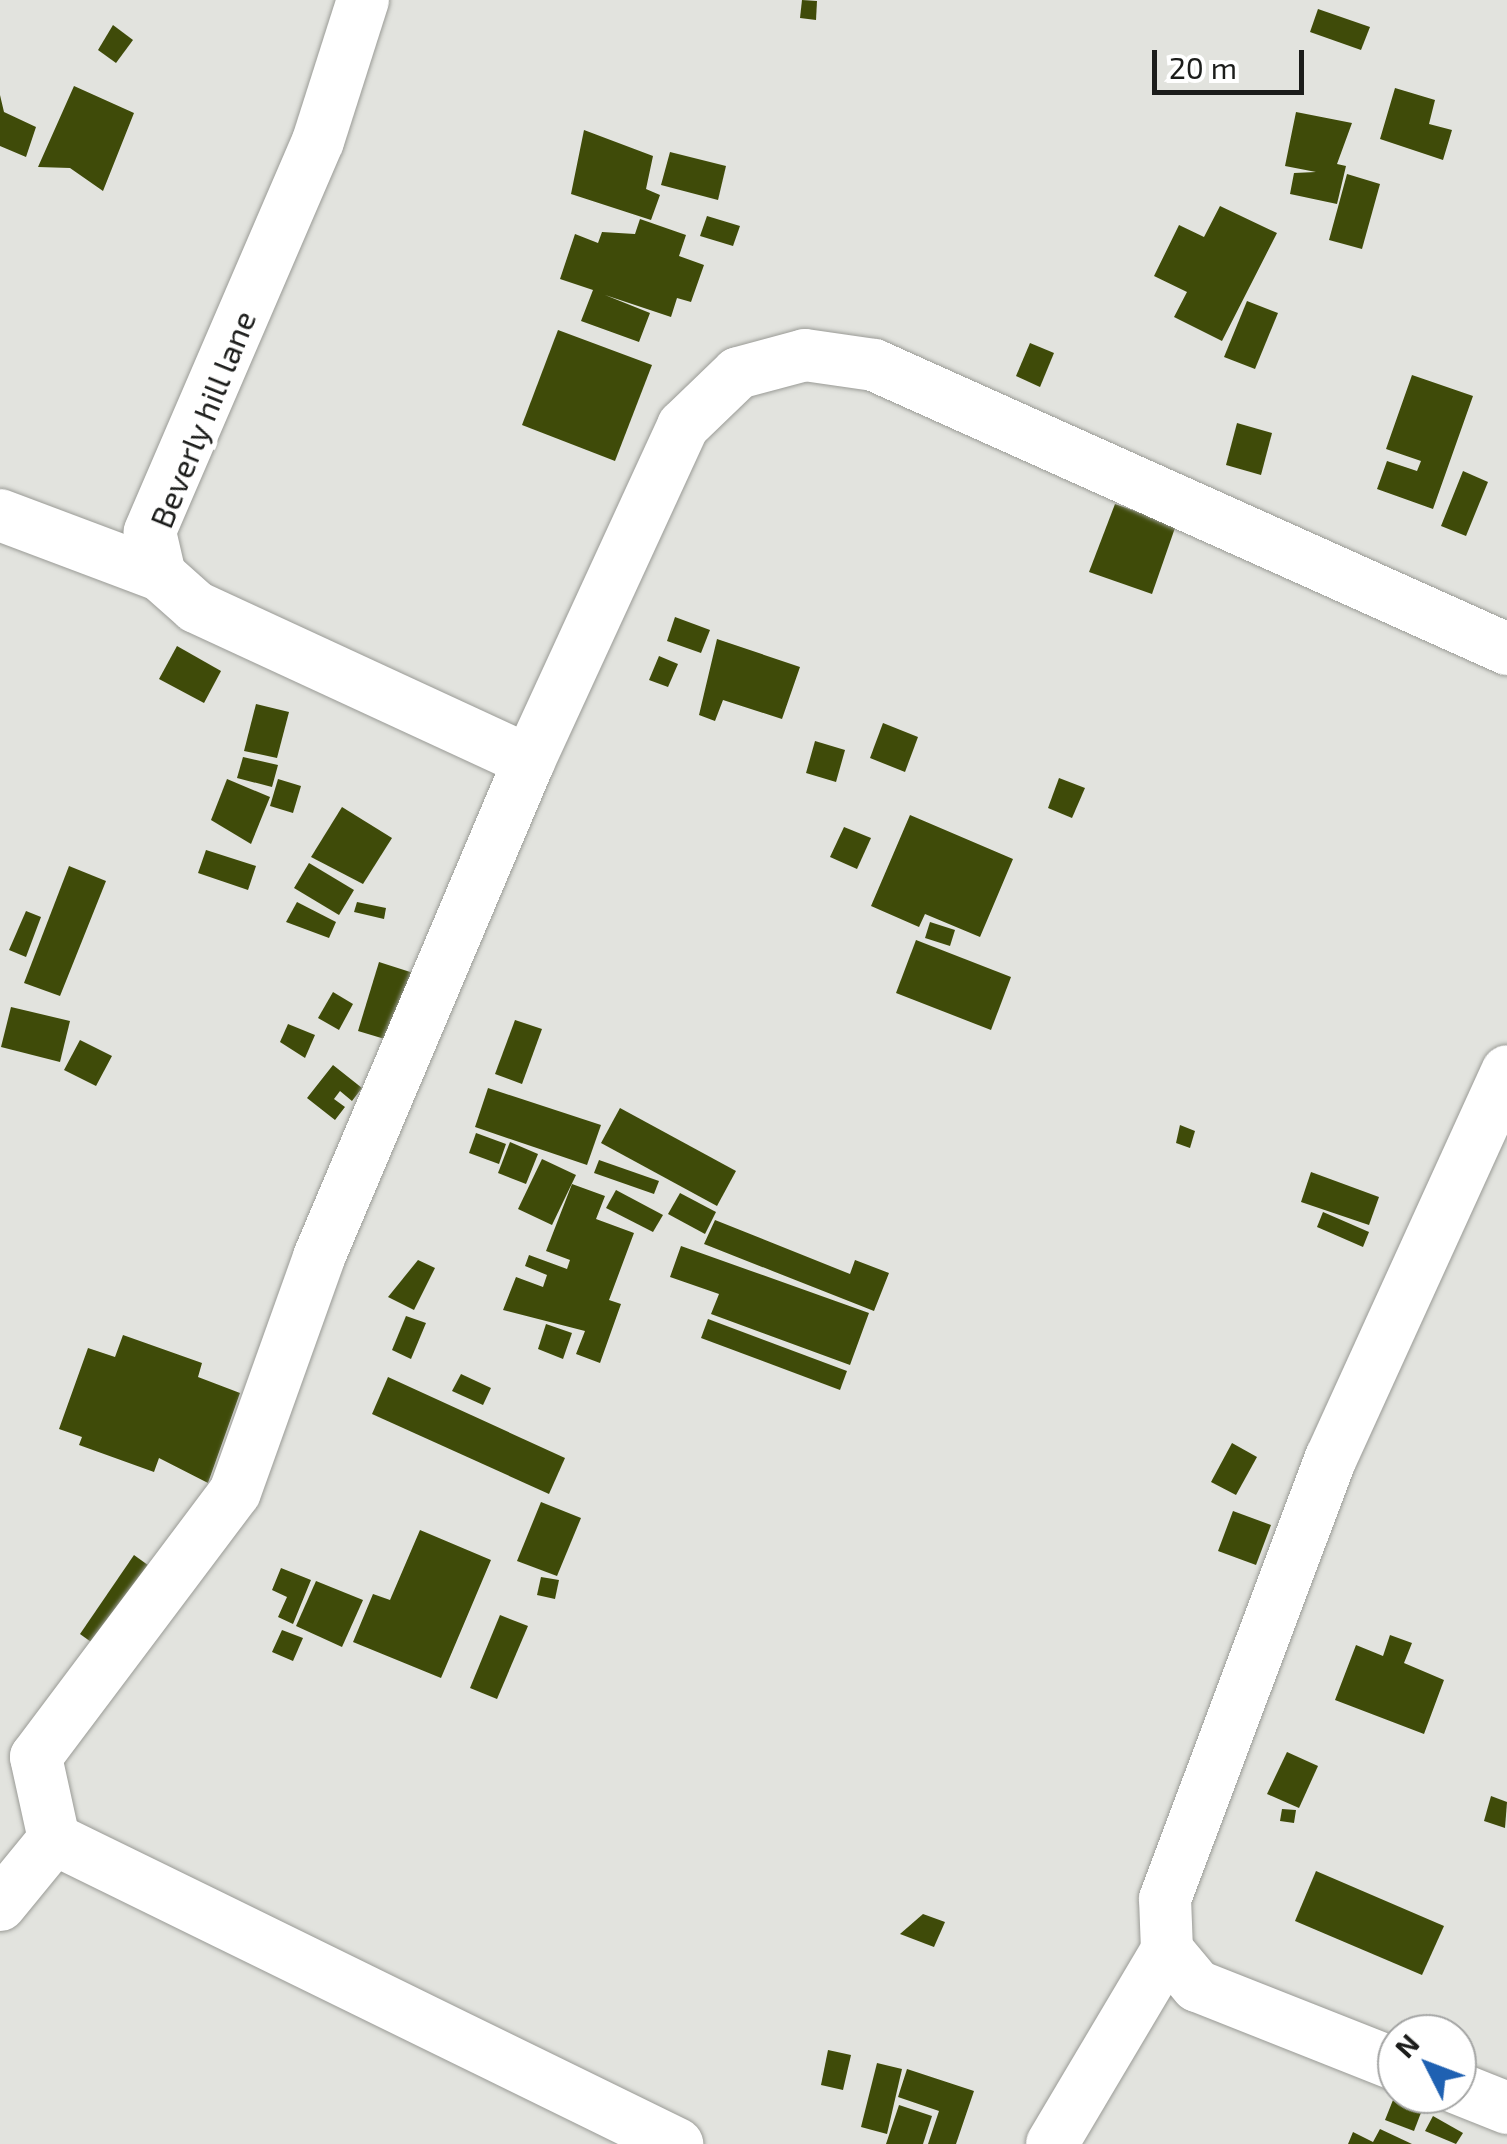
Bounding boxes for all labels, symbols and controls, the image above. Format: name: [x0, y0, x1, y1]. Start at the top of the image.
scale bar: [1157, 30, 1310, 92]
text: 20 m: [1169, 49, 1237, 85]
street label: Beverly hill lane: [141, 304, 263, 534]
north arrow: [1377, 2014, 1477, 2114]
text: N: [1387, 2026, 1426, 2064]

